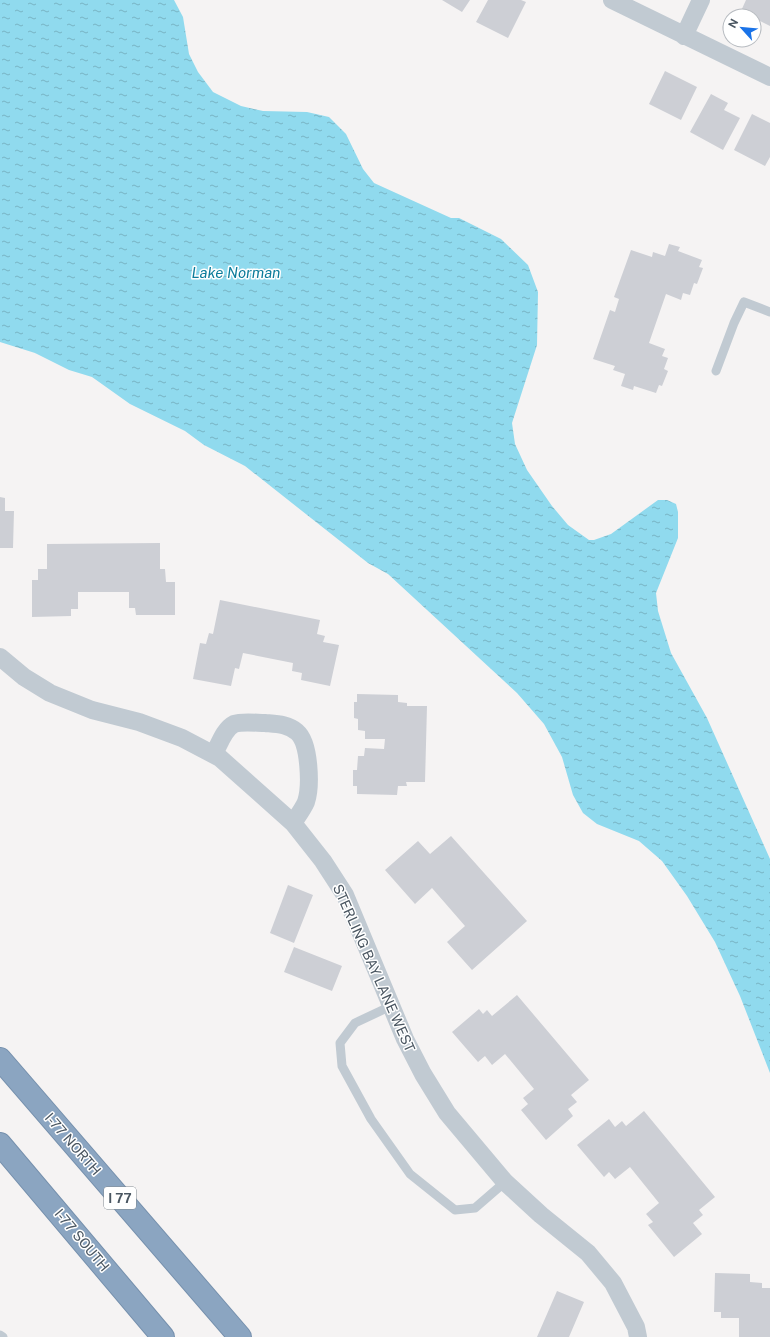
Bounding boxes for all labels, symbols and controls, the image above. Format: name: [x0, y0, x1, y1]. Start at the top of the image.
north arrow: [722, 8, 762, 48]
text: N: [726, 17, 740, 30]
water label: Lake Norman: [192, 264, 280, 281]
street label: STERLING BAY LANE WEST: [330, 882, 418, 1054]
street label: I-77 NORTH: [42, 1110, 104, 1178]
road number: I 77: [104, 1187, 136, 1209]
street label: I-77 SOUTH: [51, 1206, 113, 1274]

